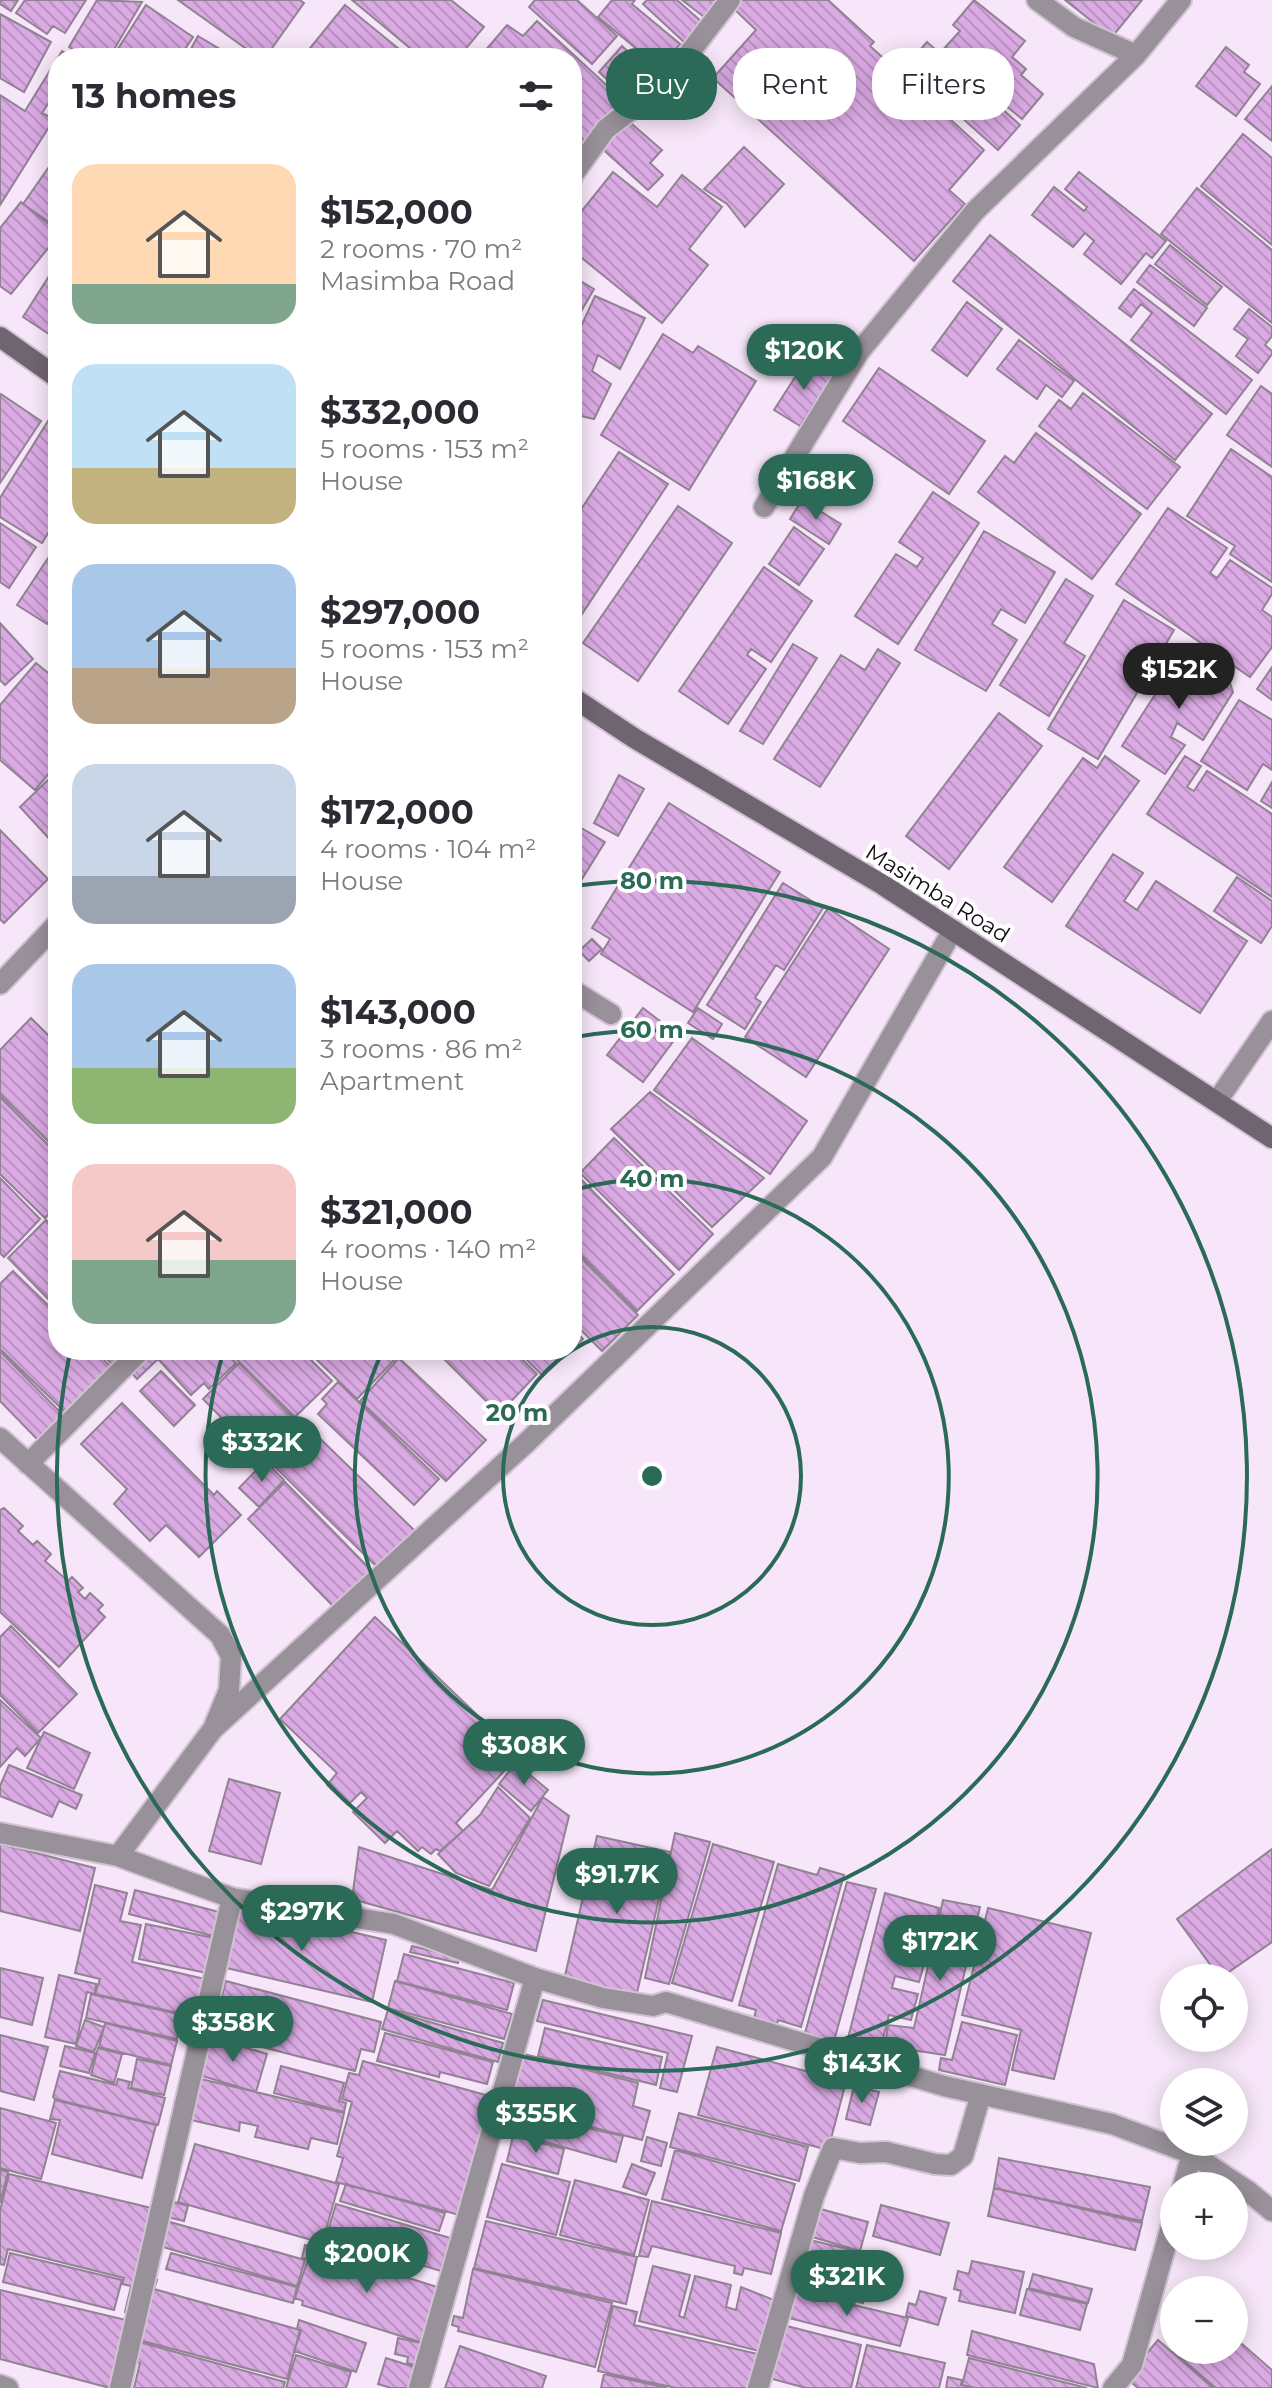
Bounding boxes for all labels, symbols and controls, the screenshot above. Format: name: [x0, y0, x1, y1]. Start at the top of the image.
chip: Buy: [606, 48, 717, 120]
chip: Rent: [733, 48, 856, 120]
chip: Filters: [872, 48, 1014, 120]
icon: filters: [514, 74, 558, 118]
text: 13 homes: [72, 75, 236, 117]
text: $152,000: [320, 191, 473, 233]
icon: home: [136, 196, 232, 292]
text: 2 rooms · 70 m²: [320, 233, 522, 265]
text: Masimba Road: [320, 265, 515, 297]
pin: $120K: [748, 324, 860, 392]
text: $120K: [765, 334, 843, 366]
text: $332,000: [320, 391, 480, 433]
icon: home: [136, 396, 232, 492]
text: 5 rooms · 153 m²: [320, 433, 529, 465]
pin: $168K: [760, 454, 872, 522]
text: $168K: [776, 464, 856, 496]
text: House: [320, 465, 403, 497]
text: $297,000: [320, 591, 480, 633]
icon: home: [136, 596, 232, 692]
text: 5 rooms · 153 m²: [320, 633, 529, 665]
pin: $152K: [1123, 643, 1235, 711]
text: $152K: [1141, 653, 1217, 685]
text: House: [320, 665, 403, 697]
text: $172,000: [320, 791, 474, 833]
icon: home: [136, 796, 232, 892]
text: 4 rooms · 104 m²: [320, 833, 537, 865]
street label: Masimba Road: [861, 838, 1015, 949]
text: House: [320, 865, 403, 897]
text: 80 m: [620, 866, 684, 895]
text: $143,000: [320, 991, 476, 1033]
icon: home: [136, 996, 232, 1092]
text: 60 m: [620, 1015, 684, 1044]
text: 3 rooms · 86 m²: [320, 1033, 523, 1065]
text: Apartment: [320, 1065, 464, 1097]
text: 40 m: [620, 1164, 684, 1193]
text: $321,000: [320, 1191, 473, 1233]
icon: home: [136, 1196, 232, 1292]
text: 4 rooms · 140 m²: [320, 1233, 537, 1265]
text: House: [320, 1265, 403, 1297]
text: 20 m: [486, 1398, 548, 1427]
pin: $332K: [206, 1416, 318, 1484]
text: $332K: [221, 1426, 303, 1458]
centre of rings: [638, 1462, 666, 1490]
pin: $308K: [468, 1719, 580, 1787]
text: $308K: [481, 1729, 567, 1761]
pin: $91.7K: [552, 1848, 682, 1916]
text: $91.7K: [575, 1858, 659, 1890]
pin: $297K: [246, 1885, 358, 1953]
text: $297K: [260, 1895, 344, 1927]
pin: $172K: [884, 1915, 996, 1983]
text: $172K: [901, 1925, 979, 1957]
map controls: [1160, 1964, 1248, 2364]
button: locate: [1160, 1964, 1248, 2052]
pin: $358K: [177, 1996, 289, 2064]
text: $358K: [191, 2006, 275, 2038]
pin: $143K: [806, 2037, 918, 2105]
text: $143K: [823, 2047, 901, 2079]
button: layers: [1160, 2068, 1248, 2156]
pin: $355K: [480, 2087, 592, 2155]
text: $355K: [495, 2097, 577, 2129]
button: +: [1160, 2172, 1248, 2260]
pin: $200K: [311, 2227, 423, 2295]
text: $200K: [324, 2237, 410, 2269]
pin: $321K: [791, 2250, 903, 2318]
text: $321K: [809, 2260, 885, 2292]
button: −: [1160, 2276, 1248, 2364]

